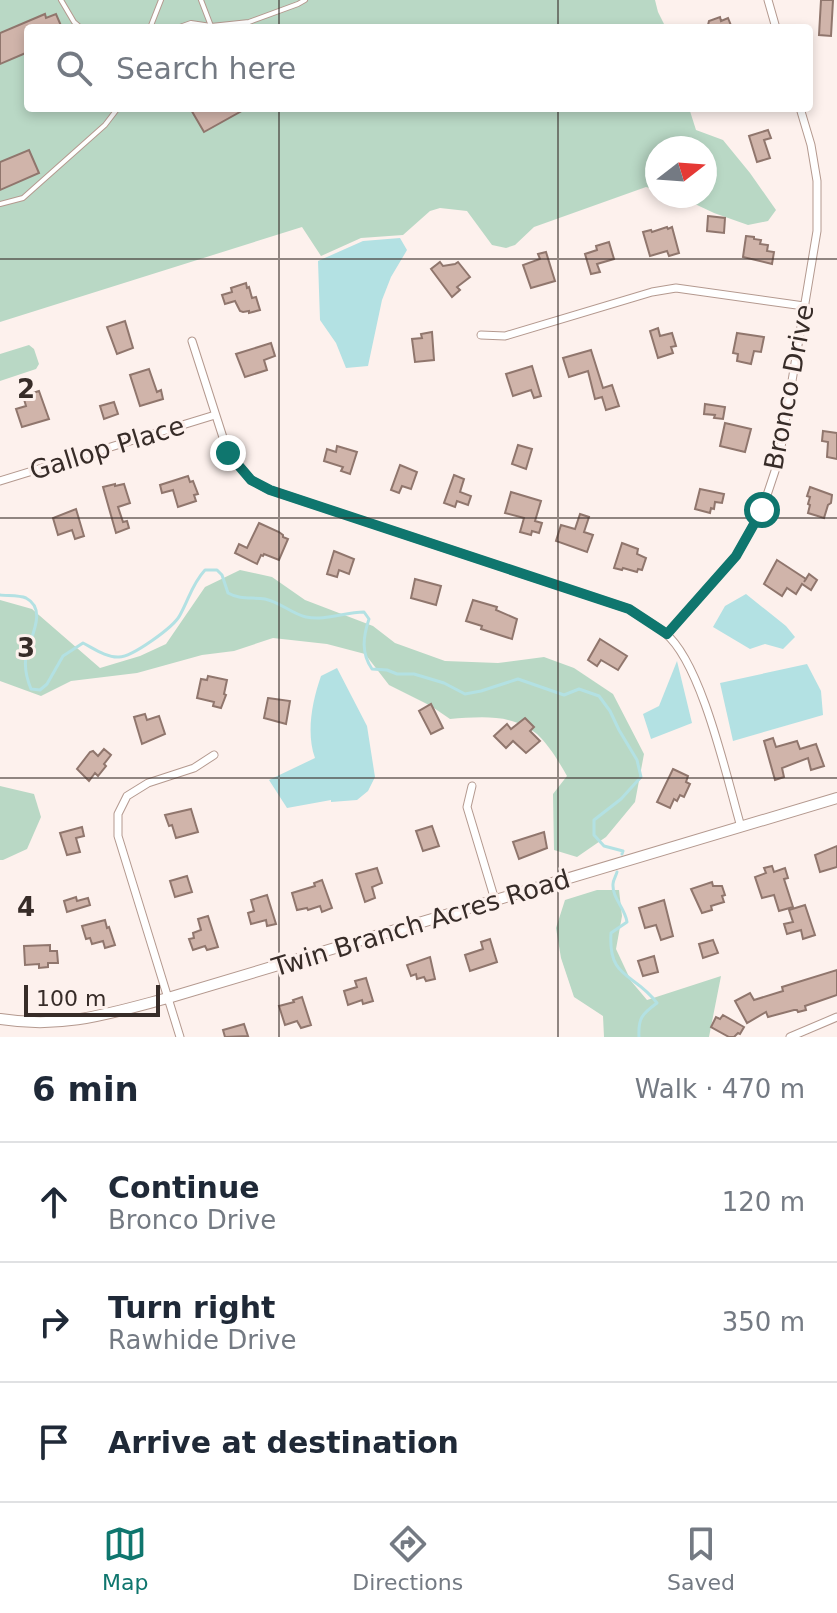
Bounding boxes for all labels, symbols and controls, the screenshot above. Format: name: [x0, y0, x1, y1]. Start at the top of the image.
search box: [24, 24, 813, 112]
icon: search: [52, 46, 96, 90]
text: Search here: [116, 51, 296, 86]
north arrow: [645, 136, 717, 208]
street label: Bronco Drive: [758, 302, 820, 472]
text: 2: [17, 374, 35, 404]
street label: Gallop Place: [26, 410, 188, 486]
route end: [210, 435, 246, 471]
route start: [744, 492, 780, 528]
text: 3: [17, 633, 35, 663]
street label: Twin Branch Acres Road: [268, 863, 573, 983]
text: 4: [17, 892, 35, 922]
scale bar: [24, 981, 160, 1017]
text: 100 m: [36, 986, 106, 1011]
text: 6 min: [32, 1069, 139, 1109]
text: Walk · 470 m: [635, 1074, 805, 1104]
text: Continue: [108, 1170, 260, 1205]
icon: ahead: [32, 1180, 76, 1224]
text: 120 m: [722, 1187, 805, 1217]
text: Bronco Drive: [108, 1205, 276, 1235]
text: Turn right: [108, 1290, 275, 1325]
icon: right: [32, 1300, 76, 1344]
text: 350 m: [722, 1307, 805, 1337]
text: Rawhide Drive: [108, 1325, 296, 1355]
icon: arrive: [32, 1420, 76, 1464]
text: Arrive at destination: [108, 1425, 459, 1460]
tab: Map: [102, 1522, 148, 1595]
tab: Directions: [352, 1522, 463, 1595]
tab: Saved: [667, 1522, 735, 1595]

